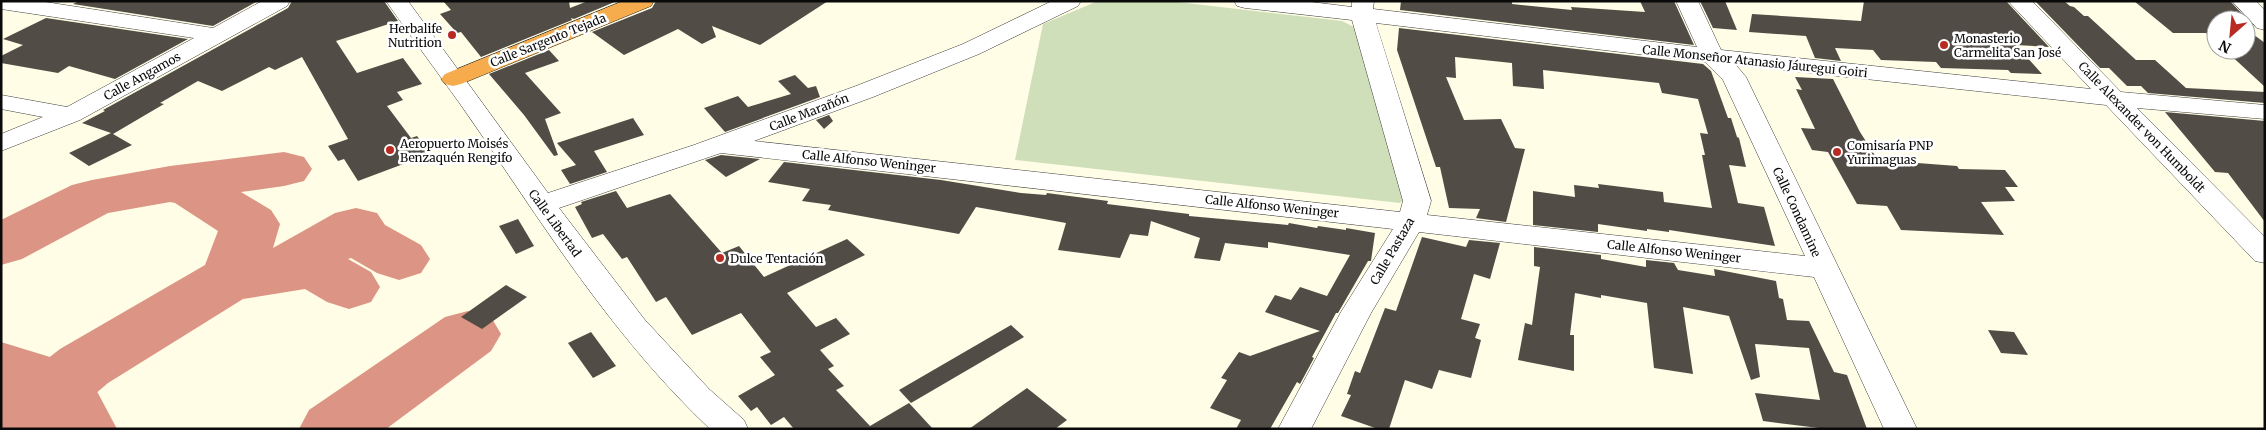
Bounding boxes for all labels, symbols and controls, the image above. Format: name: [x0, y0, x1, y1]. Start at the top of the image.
street label: Calle Sargento Tejada: [488, 10, 609, 70]
north arrow: [2206, 10, 2256, 60]
place label: Herbalife Nutrition: [388, 21, 442, 50]
marker: Herbalife Nutrition: [446, 29, 458, 41]
place label: Monasterio Carmelita San José: [1954, 31, 2061, 60]
text: N: [2216, 36, 2234, 57]
marker: Monasterio Carmelita San José: [1938, 39, 1950, 51]
street label: Calle Monseñor Atanasio Jáuregui Goiri: [1642, 42, 1868, 80]
street label: Calle Angamos: [101, 49, 183, 103]
street label: Calle Alexander von Humboldt: [2075, 58, 2209, 196]
street label: Calle Marañón: [767, 90, 851, 134]
place label: Aeropuerto Moisés Benzaquén Rengifo: [399, 136, 512, 165]
place label: Comisaría PNP Yurimaguas: [1846, 138, 1933, 167]
marker: Aeropuerto Moisés Benzaquén Rengifo: [384, 144, 396, 156]
marker: Comisaría PNP Yurimaguas: [1831, 146, 1843, 158]
street label: Calle Alfonso Weninger: [801, 147, 937, 176]
street label: Calle Condamine: [1770, 165, 1824, 259]
street label: Calle Libertad: [525, 186, 585, 260]
street label: Calle Alfonso Weninger: [1204, 192, 1340, 221]
street label: Calle Pastaza: [1367, 214, 1418, 287]
street label: Calle Alfonso Weninger: [1606, 237, 1742, 266]
place label: Dulce Tentación: [730, 251, 823, 266]
marker: Dulce Tentación: [714, 252, 726, 264]

